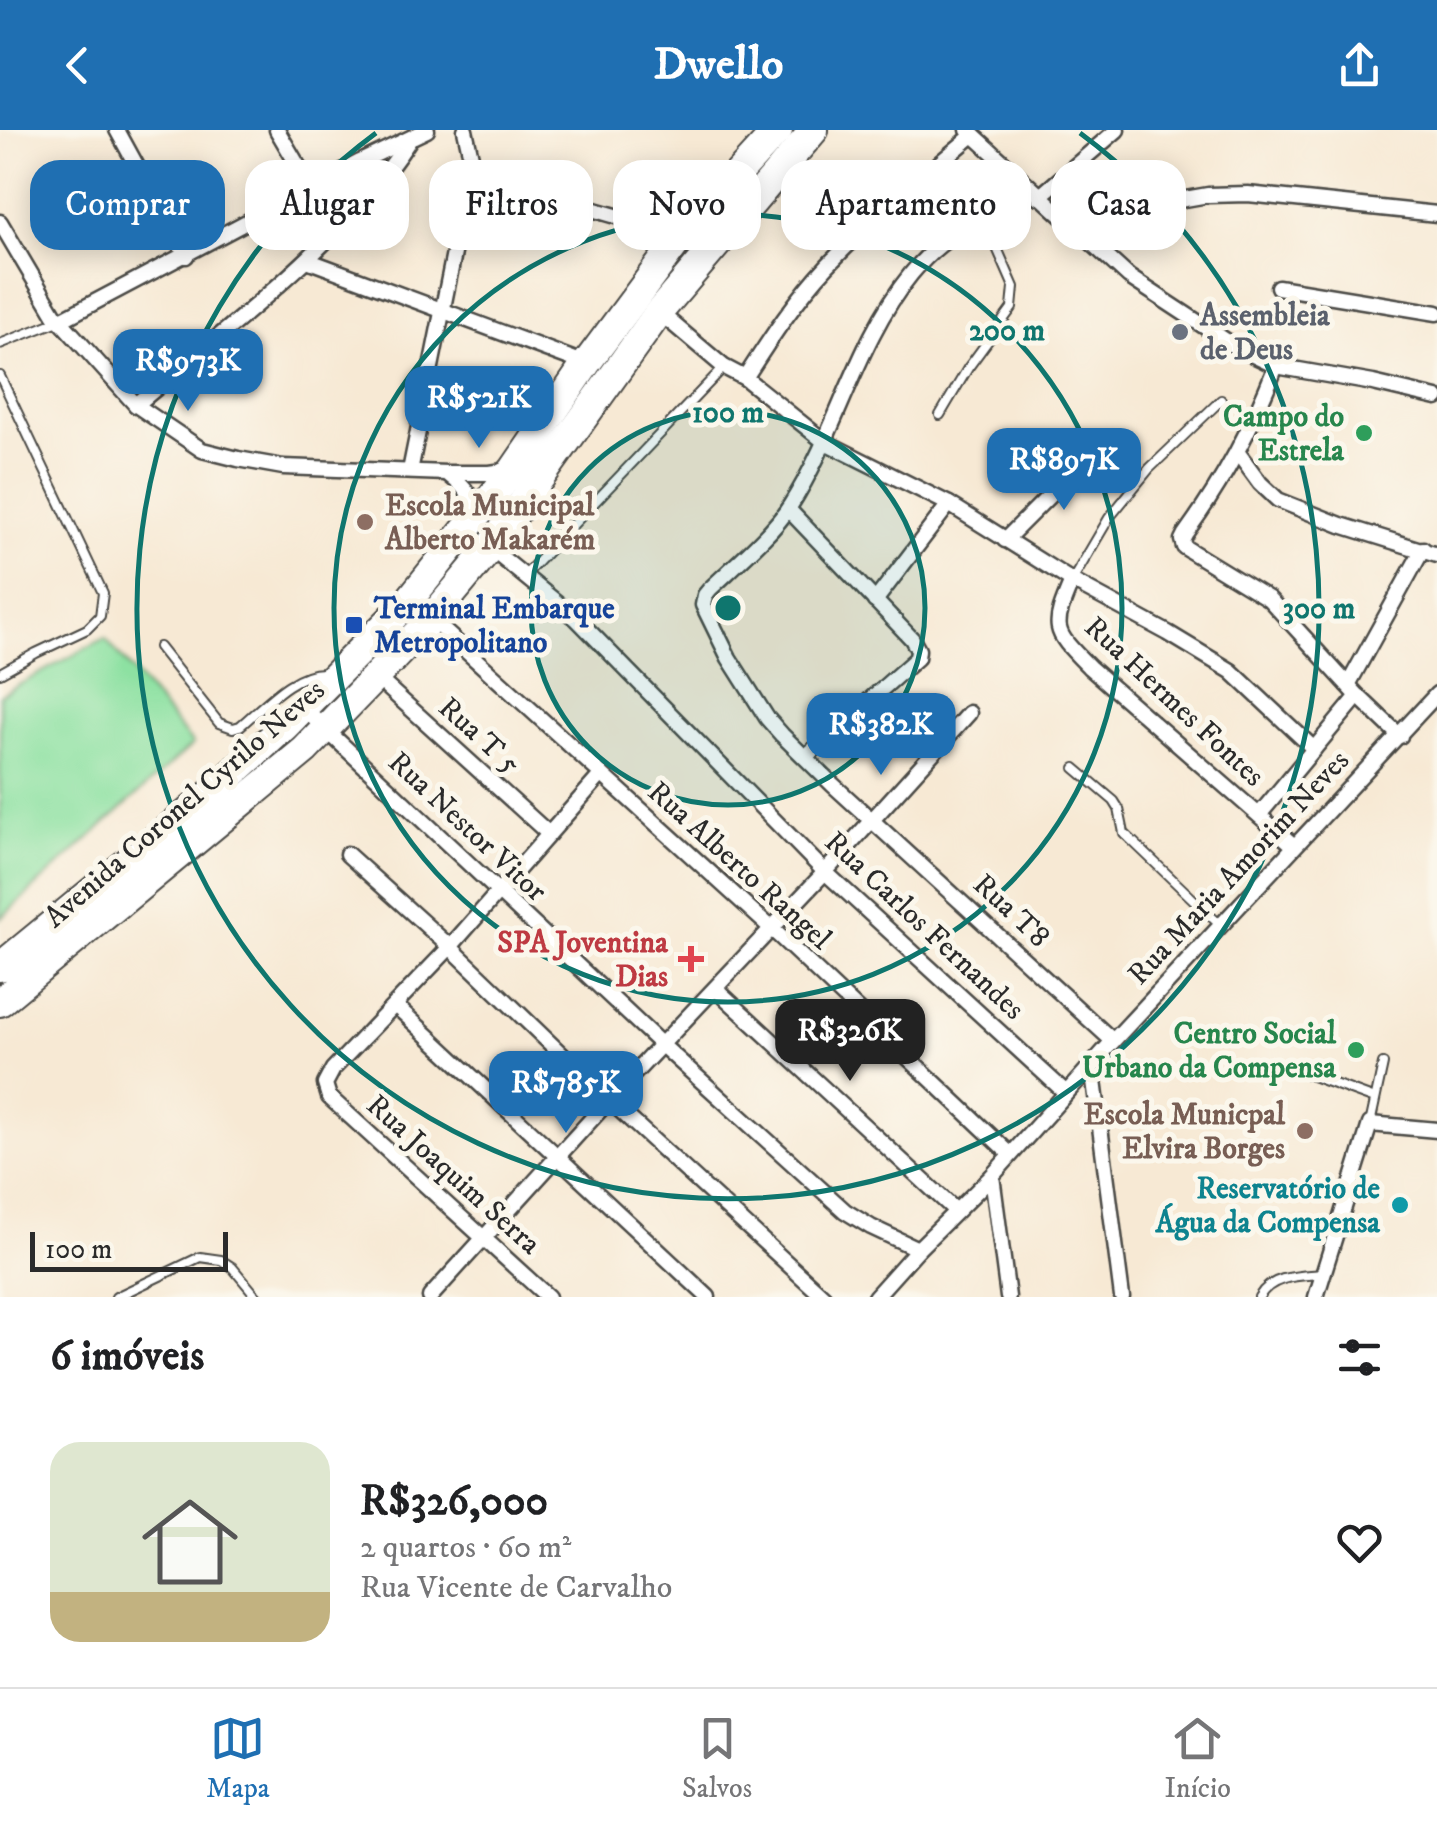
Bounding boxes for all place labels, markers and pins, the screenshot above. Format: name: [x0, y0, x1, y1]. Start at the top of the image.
place label: Assembleia de Deus: [1199, 298, 1331, 369]
marker: Assembleia de Deus: [1169, 321, 1191, 343]
pin: R$973K: [107, 329, 269, 414]
pin: R$521K: [398, 366, 560, 451]
place label: Campo do Estrela: [1223, 399, 1345, 470]
marker: Campo do Estrela: [1353, 422, 1375, 444]
pin: R$897K: [983, 428, 1145, 513]
place label: Escola Municipal Alberto Makarém: [384, 488, 596, 559]
marker: Escola Municipal Alberto Makarém: [354, 511, 376, 533]
centre of rings: [710, 590, 746, 626]
place label: Terminal Embarque Metropolitano: [373, 591, 615, 662]
marker: Terminal Embarque Metropolitano: [343, 614, 365, 636]
pin: R$382K: [800, 693, 962, 778]
place label: SPA Joventina Dias: [497, 925, 669, 996]
marker: SPA Joventina Dias: [678, 946, 704, 972]
pin: R$326K: [769, 999, 931, 1084]
place label: Centro Social Urbano da Compensa: [1082, 1016, 1337, 1087]
marker: Centro Social Urbano da Compensa: [1345, 1039, 1367, 1061]
pin: R$785K: [485, 1051, 647, 1136]
place label: Escola Municpal Elvira Borges: [1084, 1097, 1286, 1168]
marker: Escola Municpal Elvira Borges: [1294, 1120, 1316, 1142]
place label: Reservatório de Água da Compensa: [1154, 1171, 1381, 1242]
marker: Reservatório de Água da Compensa: [1389, 1194, 1411, 1216]

